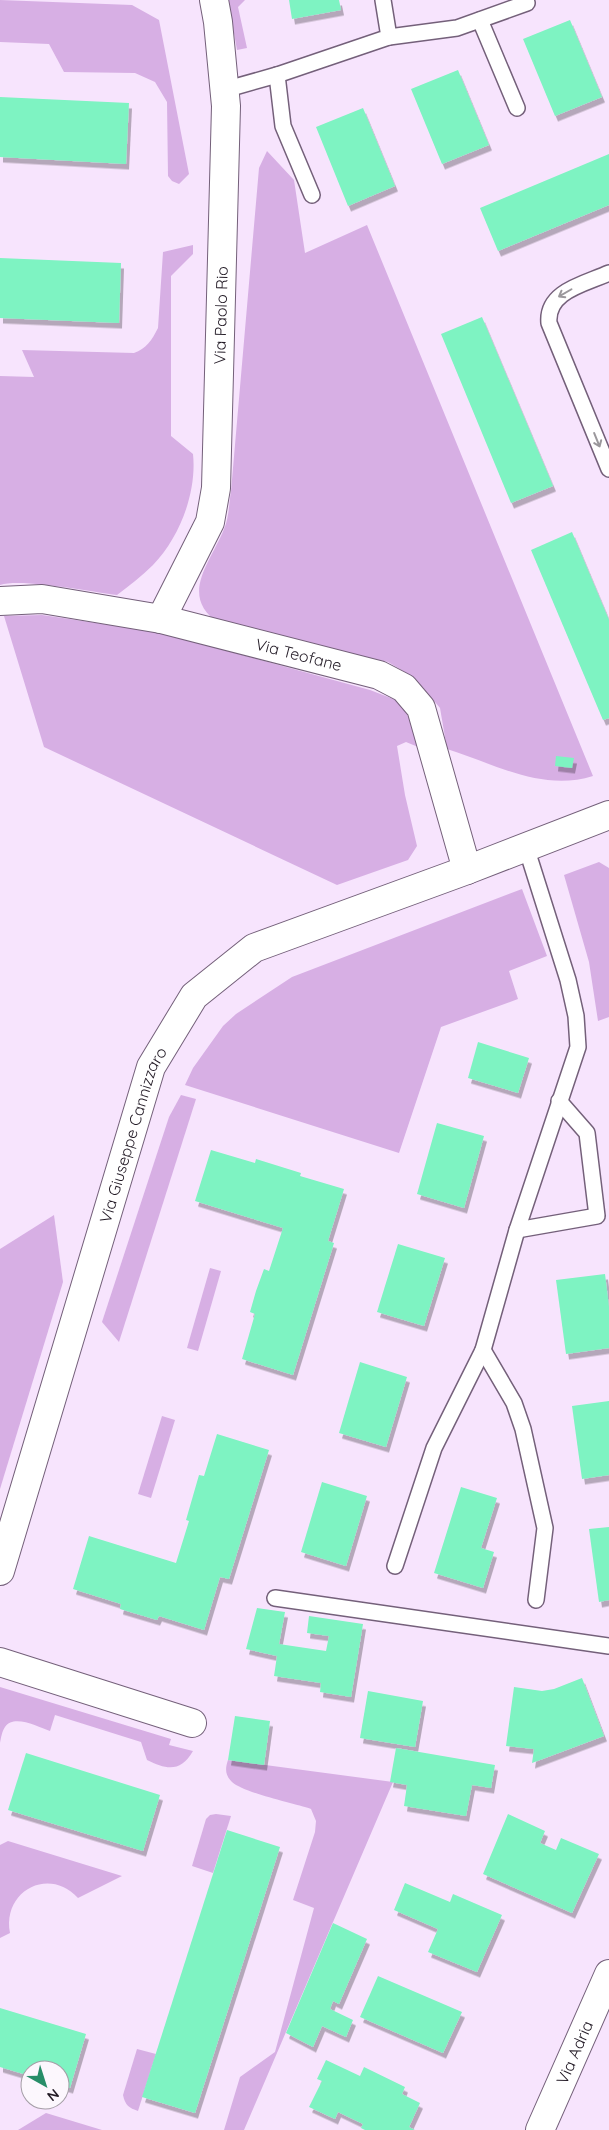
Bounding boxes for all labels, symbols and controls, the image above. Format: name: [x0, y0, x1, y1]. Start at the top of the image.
street label: Via Paolo Rio: [209, 266, 232, 365]
one-way arrow: [558, 289, 572, 299]
one-way arrow: [593, 431, 602, 447]
street label: Via Teofane: [254, 634, 344, 675]
street label: Via Giuseppe Cannizzaro: [95, 1043, 171, 1225]
street label: Via Adria: [552, 2017, 597, 2087]
north arrow: [20, 2060, 70, 2110]
text: N: [44, 2085, 63, 2105]

